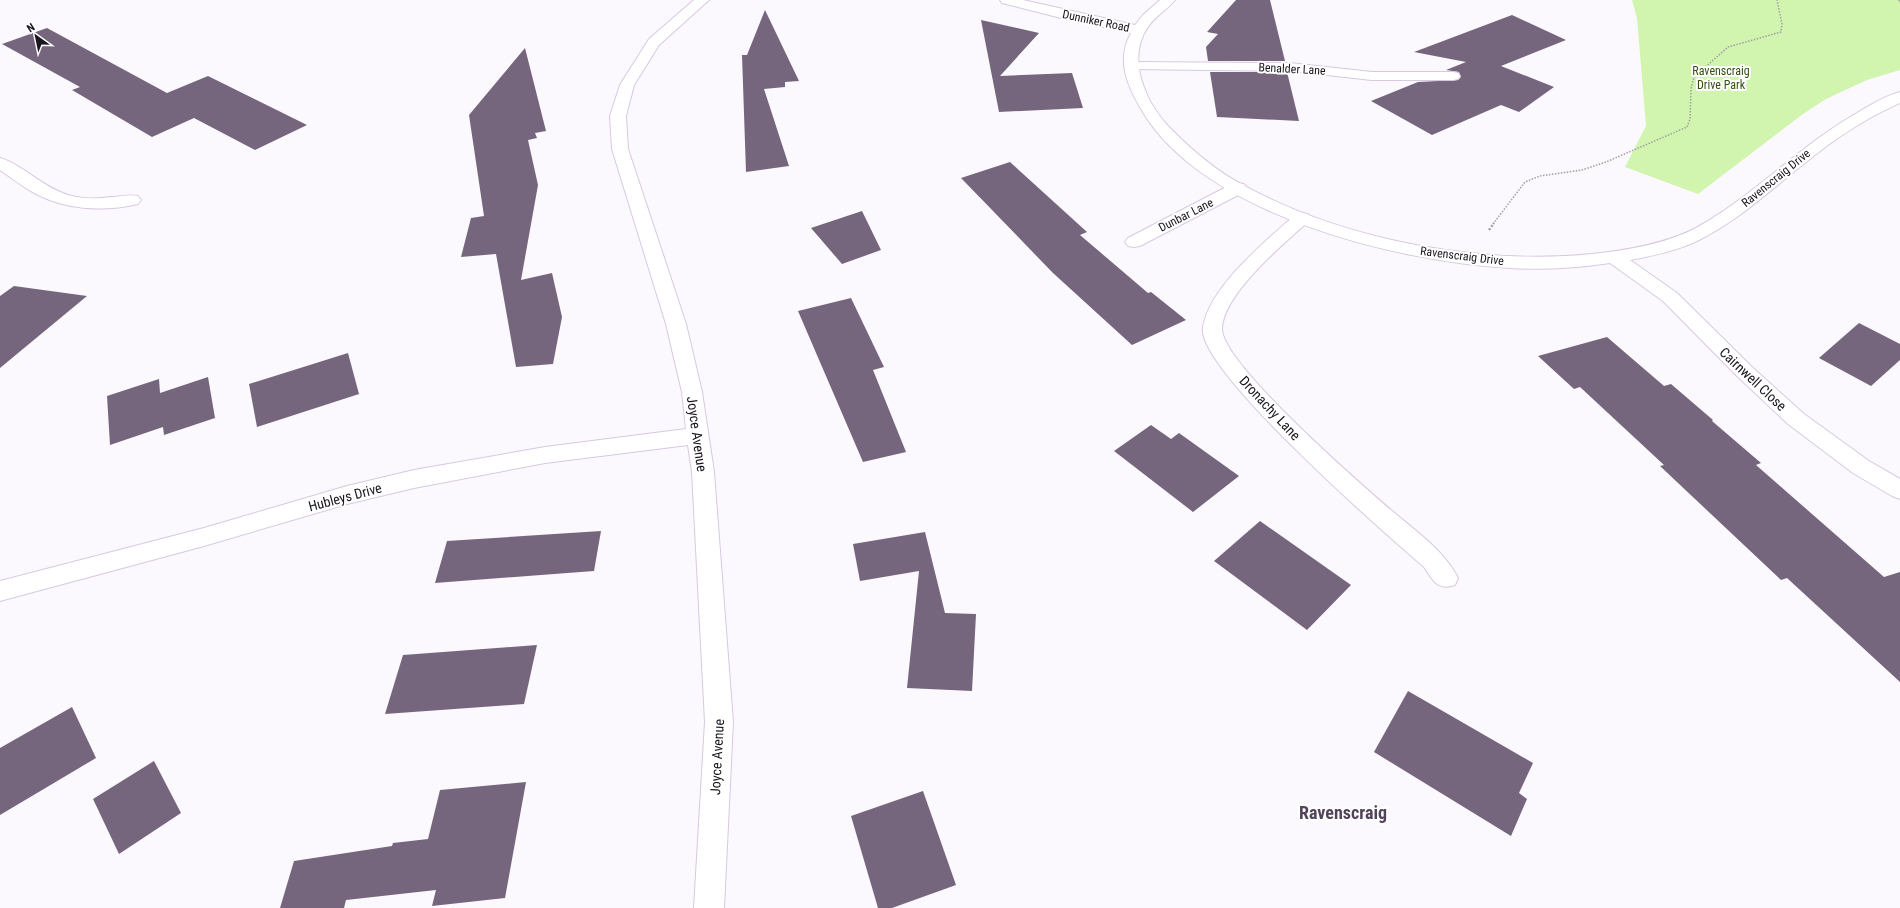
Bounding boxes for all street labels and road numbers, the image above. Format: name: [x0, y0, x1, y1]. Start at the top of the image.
street label: Dunniker Road: [1061, 7, 1131, 35]
street label: Benalder Lane: [1258, 60, 1326, 78]
street label: Ravenscraig Drive: [1739, 146, 1813, 210]
street label: Dunbar Lane: [1156, 195, 1216, 235]
street label: Ravenscraig Drive: [1419, 244, 1505, 268]
street label: Cairnwell Close: [1716, 344, 1790, 414]
street label: Dronachy Lane: [1236, 373, 1304, 444]
street label: Joyce Avenue: [684, 395, 710, 473]
street label: Hubleys Drive: [307, 479, 384, 514]
street label: Joyce Avenue: [707, 718, 727, 795]

